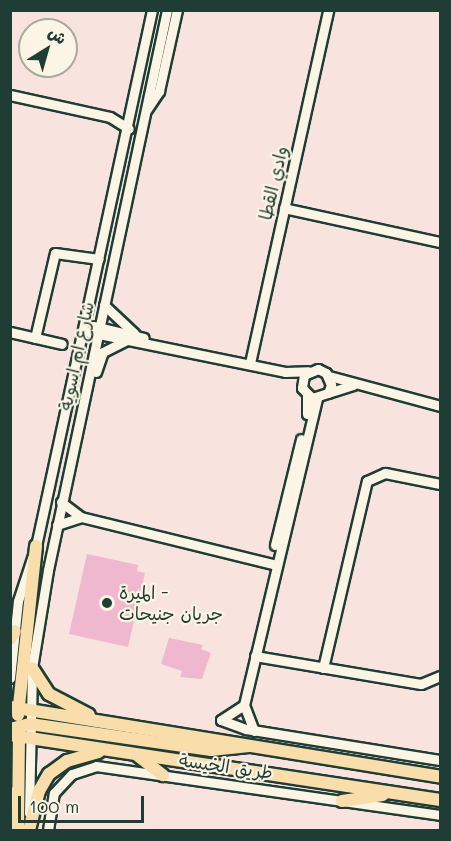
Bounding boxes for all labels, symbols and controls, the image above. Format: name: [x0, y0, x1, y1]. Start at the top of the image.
north arrow: [18, 18, 78, 78]
text: ش: [45, 21, 71, 49]
street label: وادي القطا: [254, 144, 292, 222]
street label: شارع ام اسوية: [54, 300, 98, 412]
place label: الميرة - جريان جنيحات: [119, 582, 223, 624]
marker: الميرة - جريان جنيحات: [100, 596, 114, 610]
street label: طريق الخيسة: [178, 749, 274, 783]
scale bar: [21, 784, 147, 822]
text: 100 m: [29, 794, 79, 818]

